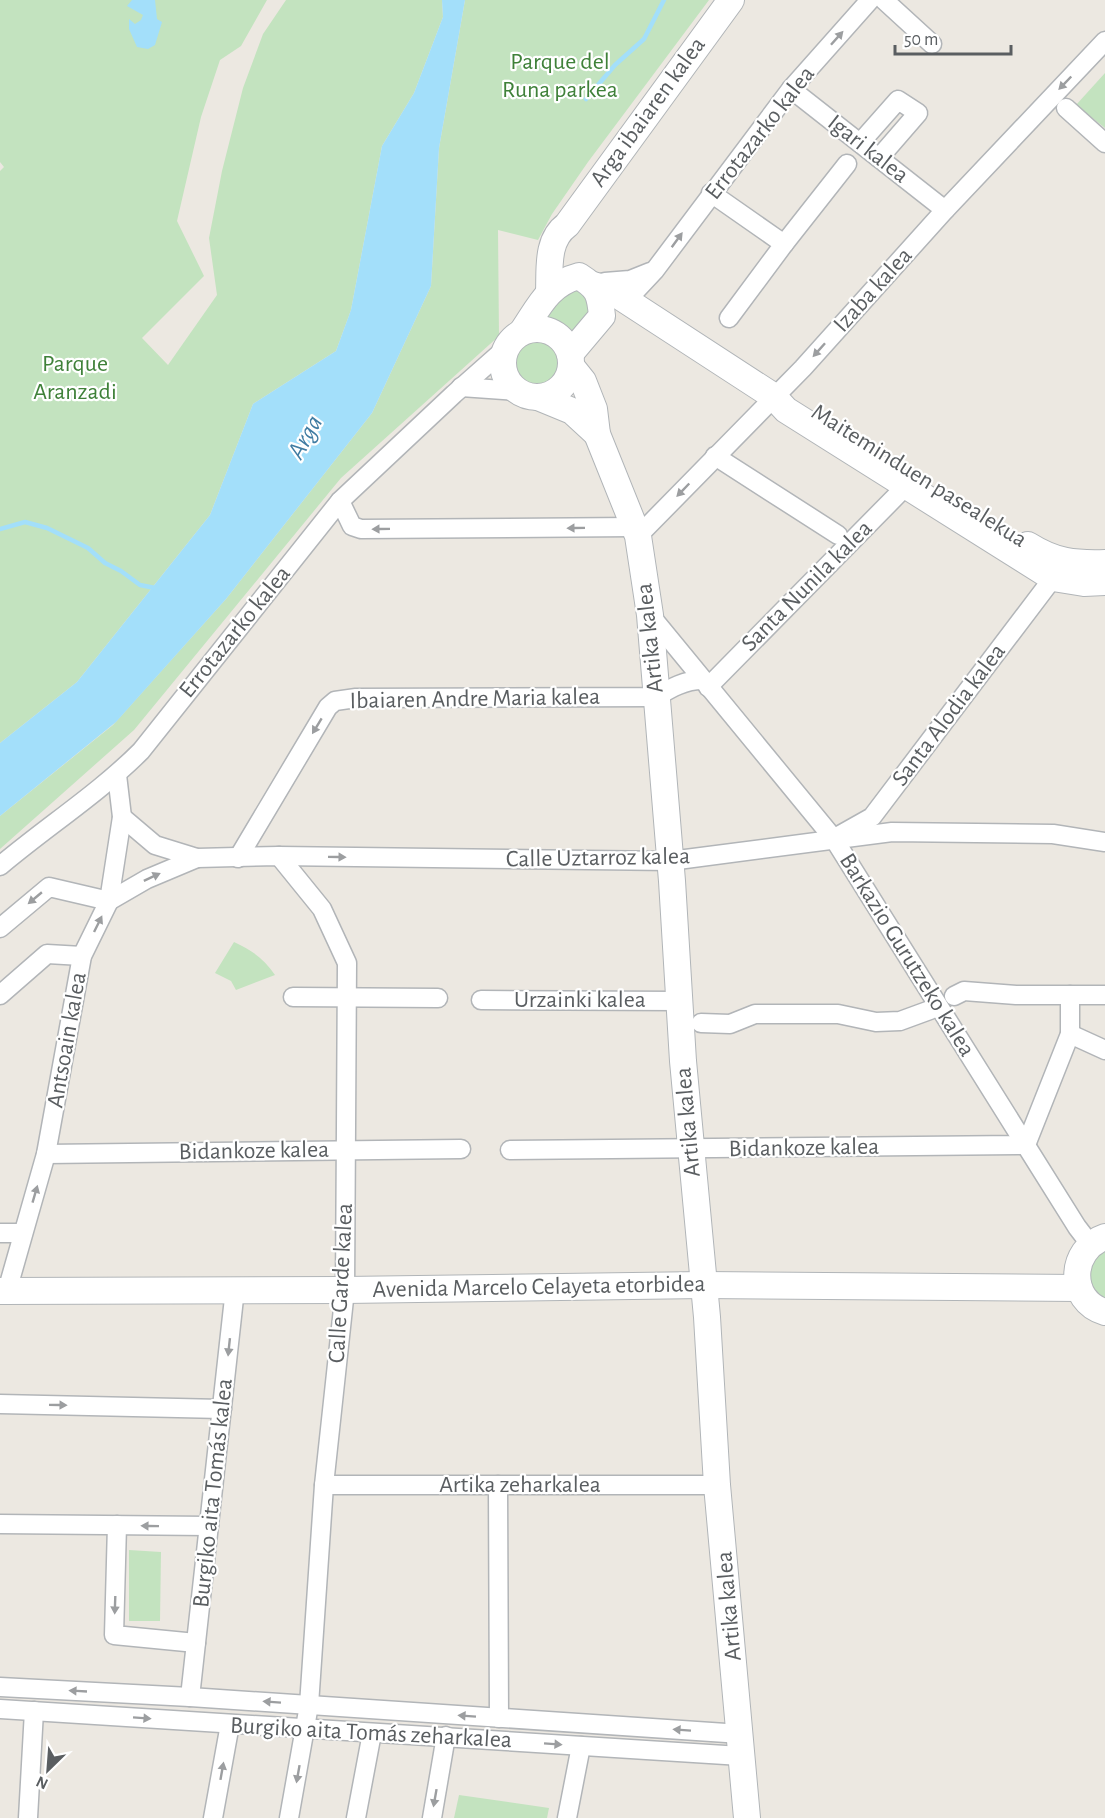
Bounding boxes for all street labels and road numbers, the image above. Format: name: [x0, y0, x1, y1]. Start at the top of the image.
street label: Arga ibaiaren kalea: [586, 33, 710, 191]
street label: Errotazarko kalea: [701, 62, 819, 204]
street label: Igari kalea: [823, 110, 913, 188]
street label: Izaba kalea: [829, 243, 917, 337]
street label: Maiteminduen pasealekua: [807, 400, 1031, 552]
street label: Santa Nunila kalea: [737, 516, 877, 656]
street label: Errotazarko kalea: [175, 562, 295, 702]
street label: Artika kalea: [632, 582, 668, 694]
street label: Santa Alodia kalea: [888, 639, 1010, 791]
street label: Ibaiaren Andre Maria kalea: [350, 685, 600, 713]
street label: Calle Uztarroz kalea: [506, 844, 690, 872]
street label: Barkazio Gurutzeko kalea: [835, 849, 979, 1061]
street label: Antsoain kalea: [43, 970, 91, 1110]
street label: Urzainki kalea: [514, 988, 646, 1012]
street label: Artika kalea: [671, 1066, 705, 1178]
street label: Bidankoze kalea: [729, 1135, 879, 1161]
street label: Bidankoze kalea: [179, 1138, 329, 1164]
street label: Calle Garde kalea: [325, 1202, 357, 1364]
street label: Avenida Marcelo Celayeta etorbidea: [372, 1272, 706, 1302]
street label: Burgiko aita Tomás kalea: [189, 1377, 237, 1609]
street label: Artika zeharkalea: [439, 1473, 601, 1497]
street label: Artika kalea: [712, 1550, 746, 1662]
street label: Burgiko aita Tomás zeharkalea: [229, 1714, 513, 1752]

